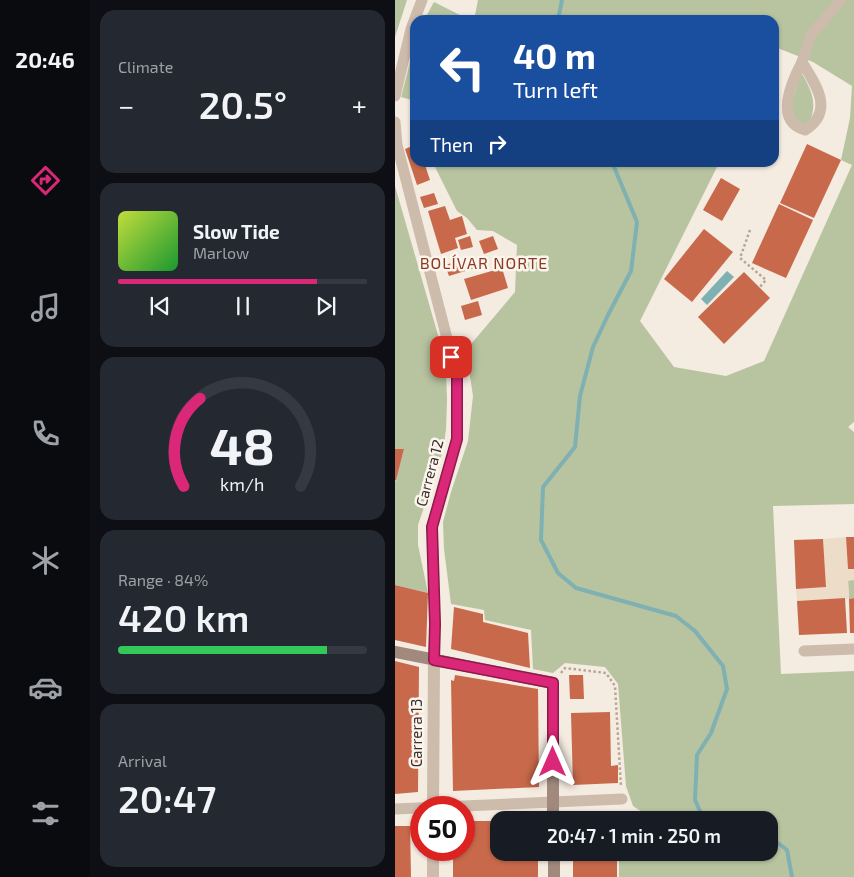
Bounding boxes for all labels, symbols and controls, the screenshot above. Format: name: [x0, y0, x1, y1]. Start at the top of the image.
text: 40 m: [513, 34, 596, 76]
icon: left: [430, 35, 495, 100]
text: 20:46: [15, 46, 75, 72]
text: Climate: [118, 57, 173, 76]
text: Turn left: [513, 76, 598, 102]
text: 20.5°: [199, 81, 287, 127]
text: −: [118, 88, 134, 122]
text: +: [352, 88, 367, 122]
icon: right: [483, 130, 511, 158]
text: Then: [430, 133, 473, 156]
icon: directions: [28, 163, 63, 198]
text: Slow Tide: [193, 220, 280, 243]
text: Marlow: [193, 243, 249, 262]
district label: BOLÍVAR NORTE: [420, 253, 548, 272]
icon: music: [28, 290, 63, 325]
icon: previous: [146, 292, 174, 320]
icon: pause: [229, 292, 257, 320]
icon: next: [312, 292, 340, 320]
pin: [430, 336, 472, 378]
icon: arrive: [437, 343, 465, 371]
text: 48: [210, 413, 275, 475]
icon: phone: [28, 416, 63, 451]
street label: Carrera 12: [411, 437, 447, 508]
text: km/h: [220, 473, 265, 495]
icon: climate: [28, 543, 63, 578]
text: Range · 84%: [118, 570, 208, 589]
text: 420 km: [118, 594, 249, 640]
icon: car: [28, 670, 63, 705]
street label: Carrera 13: [407, 699, 425, 767]
position arrow: [526, 735, 578, 787]
text: Arrival: [118, 751, 167, 770]
text: 20:47: [118, 775, 216, 821]
icon: filters: [28, 796, 63, 831]
speed limit sign: 50: [410, 796, 475, 861]
text: 20:47 · 1 min · 250 m: [547, 824, 721, 847]

